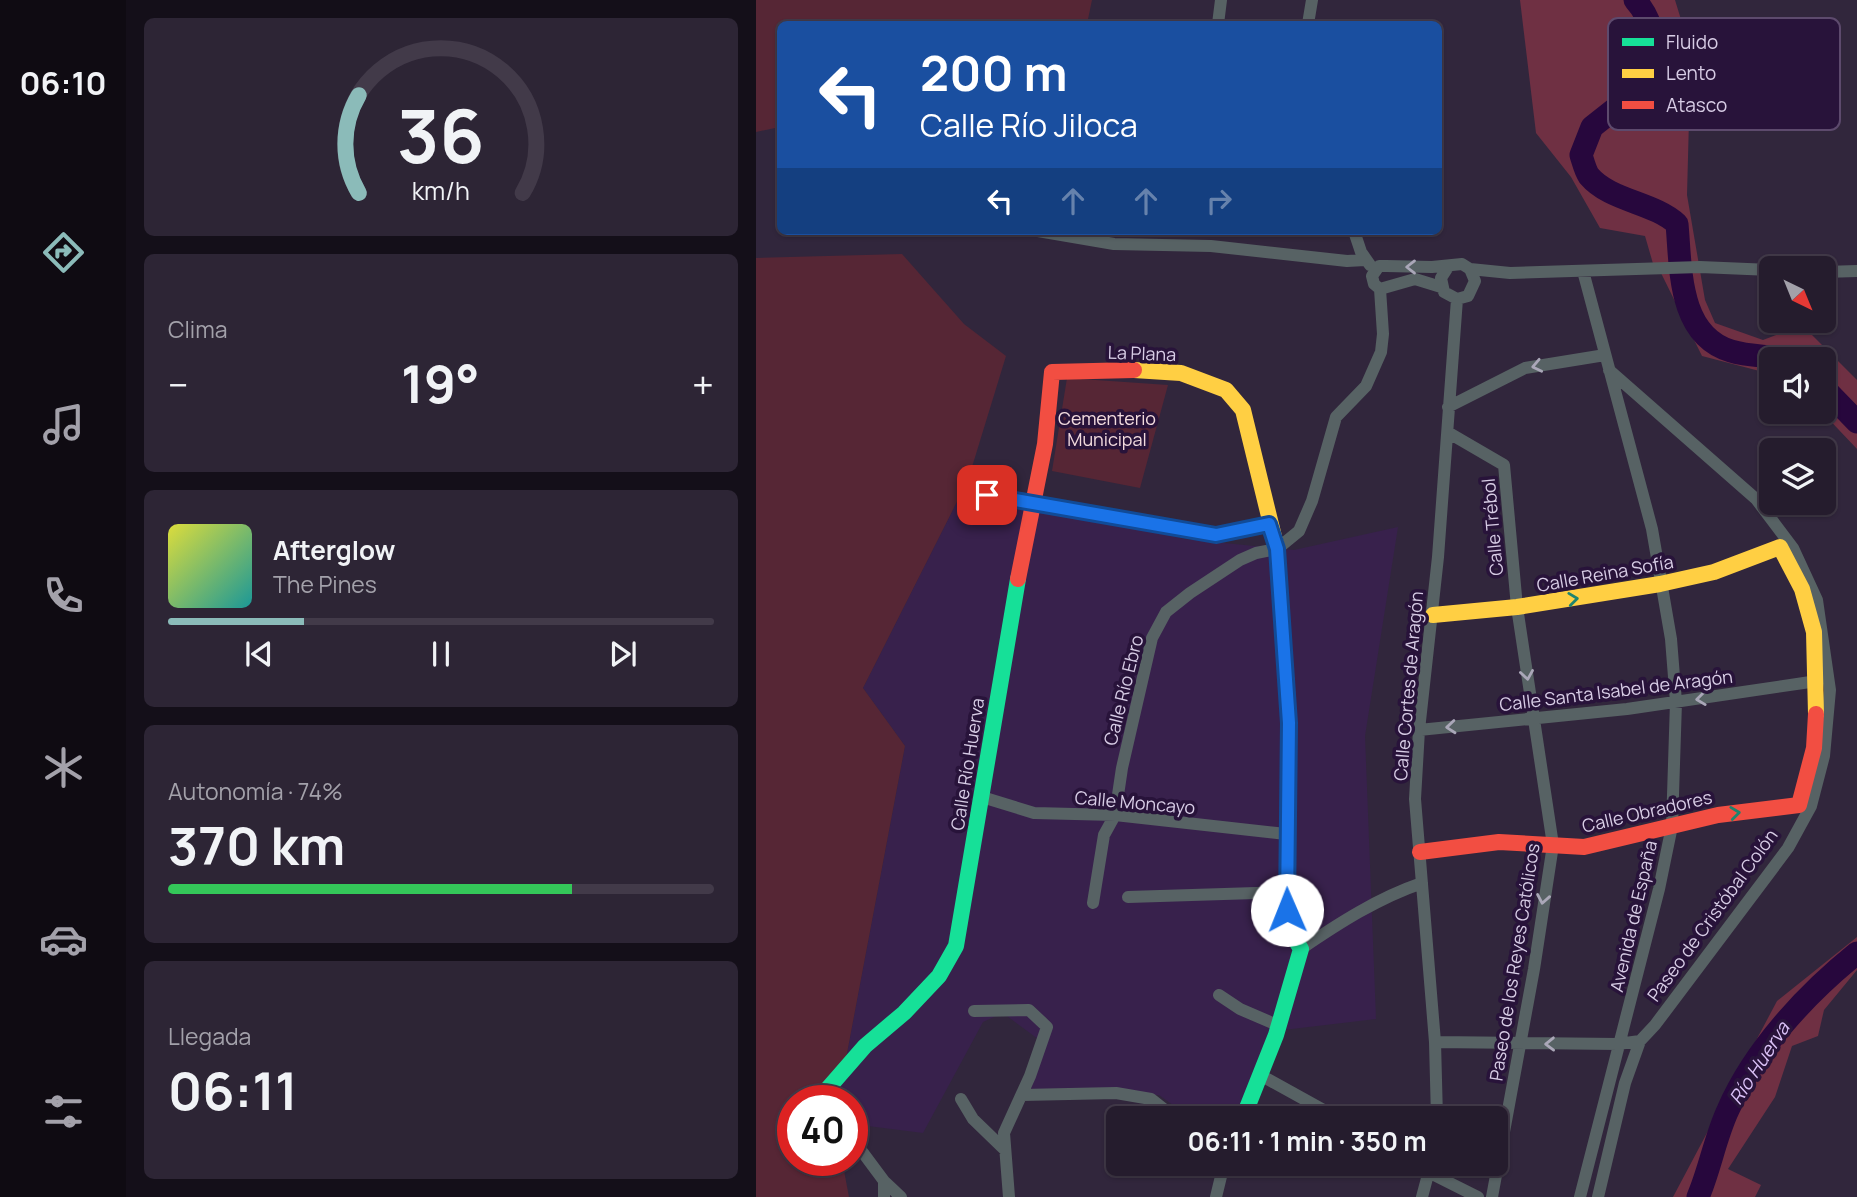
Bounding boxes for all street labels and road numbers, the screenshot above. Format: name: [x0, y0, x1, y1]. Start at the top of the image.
street label: La Plana: [1107, 340, 1177, 366]
street label: Calle Trébol: [1476, 477, 1508, 577]
street label: Calle Reina Sofía: [1535, 549, 1675, 597]
street label: Calle Cortes de Aragón: [1388, 590, 1428, 782]
street label: Calle Río Ebro: [1098, 632, 1148, 748]
street label: Calle Santa Isabel de Aragón: [1498, 664, 1734, 716]
street label: Calle Río Huerva: [945, 696, 989, 832]
street label: Calle Obradores: [1580, 784, 1714, 838]
street label: Calle Moncayo: [1074, 785, 1196, 819]
street label: Paseo de Cristóbal Colón: [1641, 824, 1783, 1006]
street label: Avenida de España: [1604, 838, 1662, 994]
street label: Paseo de los Reyes Católicos: [1483, 842, 1545, 1082]

